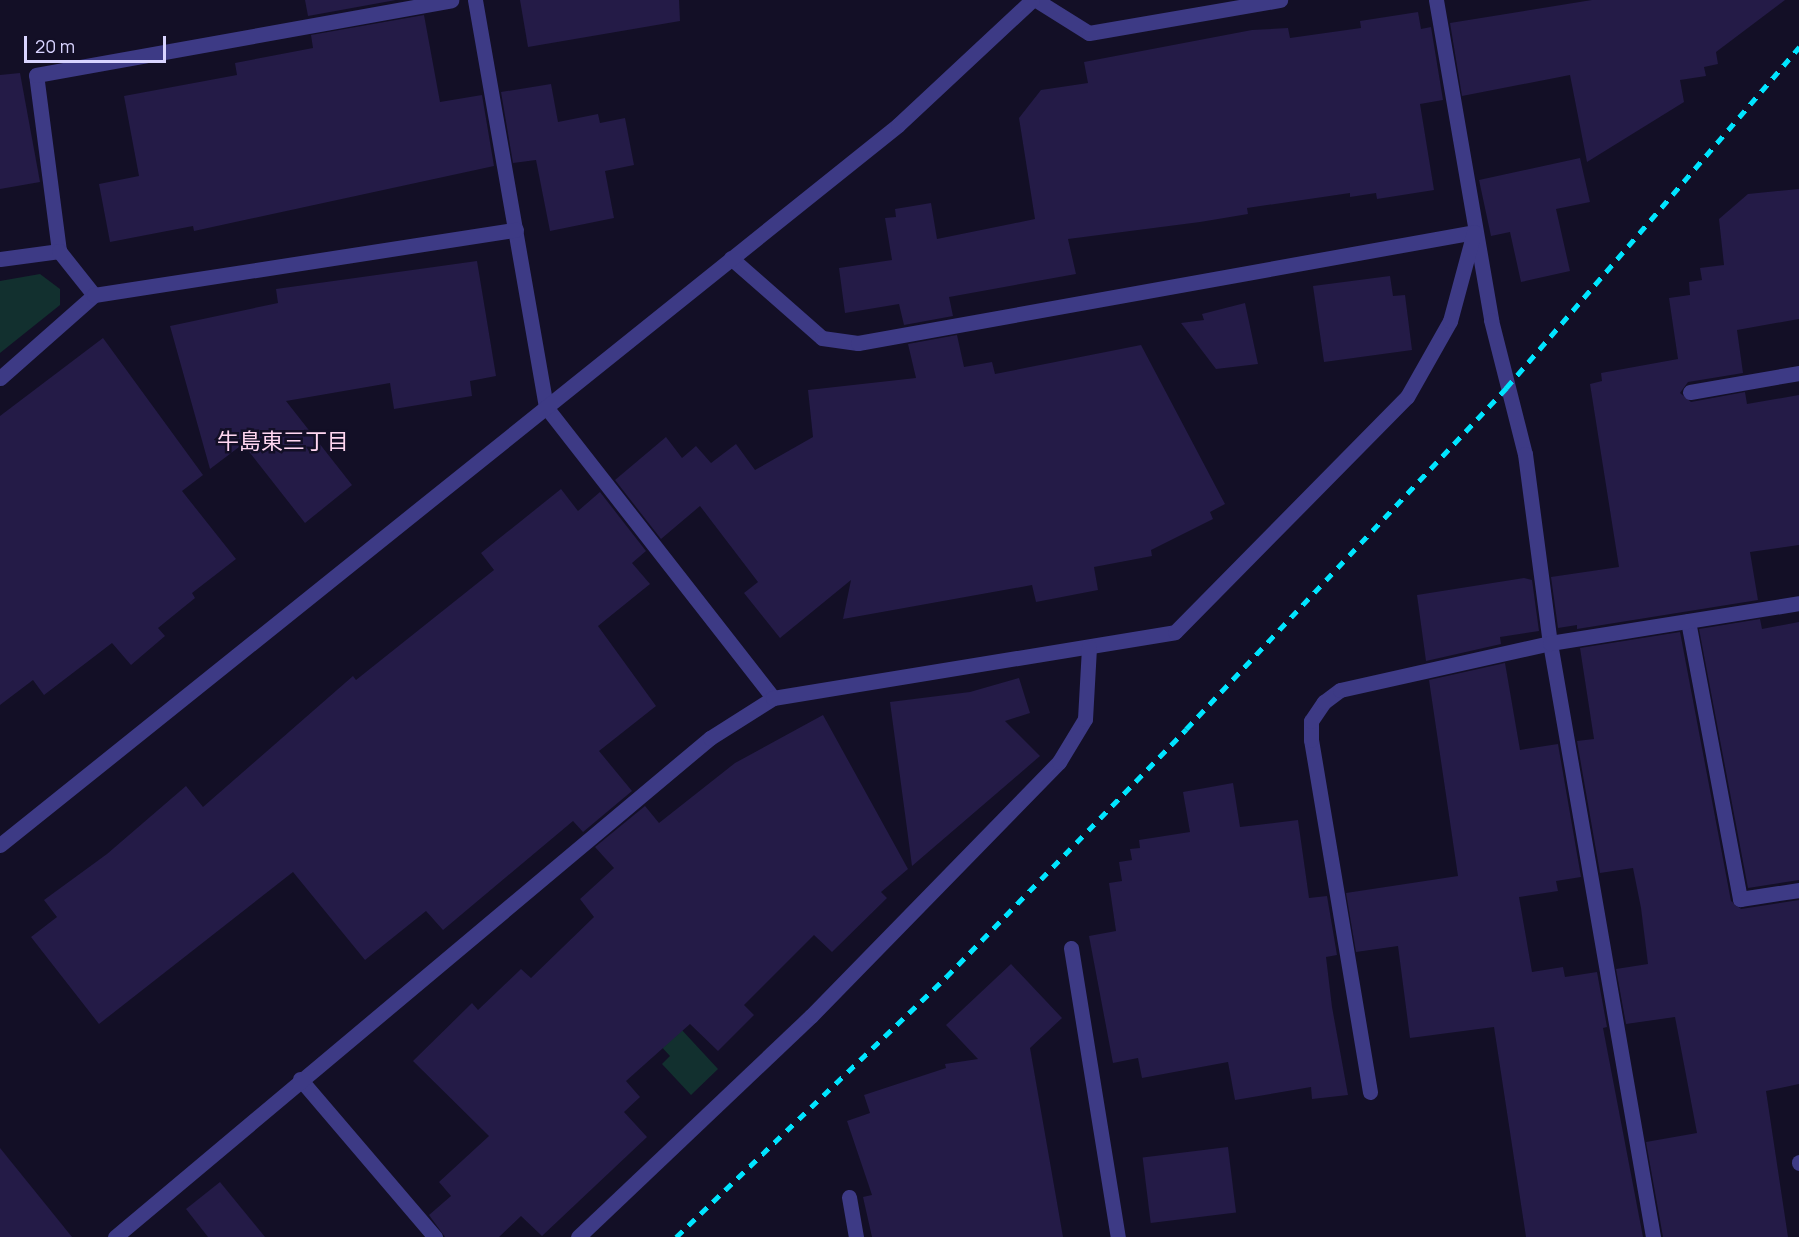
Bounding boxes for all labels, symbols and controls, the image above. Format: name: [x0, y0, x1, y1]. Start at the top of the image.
scale bar: [27, 24, 170, 62]
text: 20 m: [35, 34, 75, 58]
district label: 牛島東三丁目: [217, 429, 349, 455]

